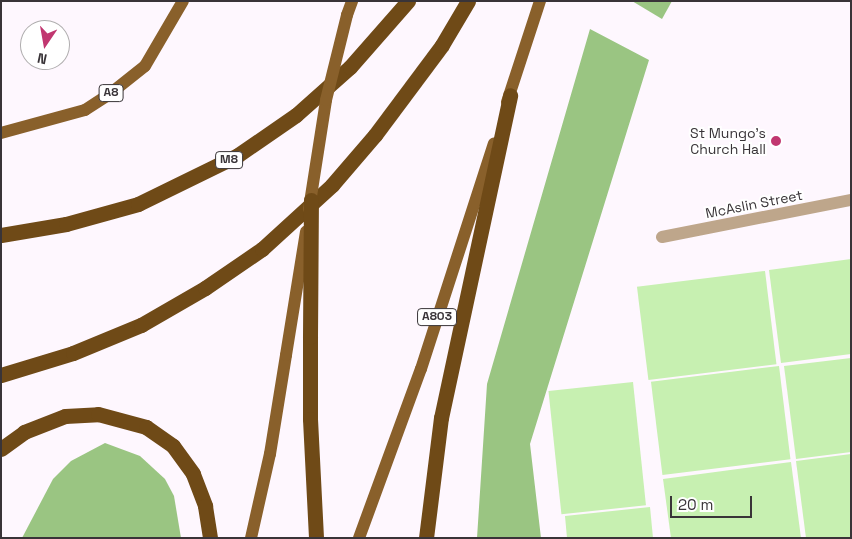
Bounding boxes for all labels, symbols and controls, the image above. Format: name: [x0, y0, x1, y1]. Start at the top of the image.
north arrow: [20, 20, 70, 70]
text: N: [36, 49, 49, 68]
road number: A8: [98, 84, 124, 102]
place label: St Mungo's Church Hall: [690, 125, 766, 158]
marker: St Mungo's Church Hall: [770, 135, 782, 147]
road number: M8: [214, 150, 244, 170]
street label: McAslin Street: [704, 186, 804, 222]
road number: A803: [417, 308, 457, 326]
scale bar: [672, 486, 754, 518]
text: 20 m: [678, 495, 713, 514]

